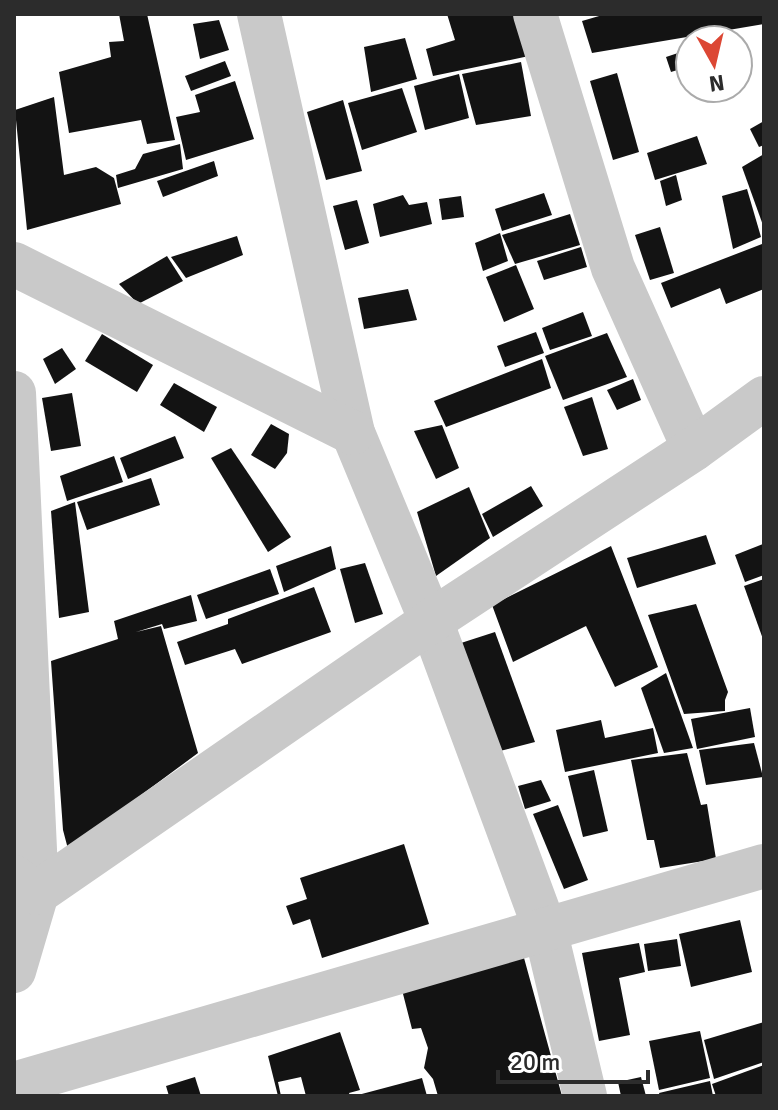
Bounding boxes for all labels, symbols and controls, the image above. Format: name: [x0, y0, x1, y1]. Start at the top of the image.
north arrow: [674, 24, 754, 104]
text: N: [707, 69, 726, 98]
scale bar: [498, 1034, 648, 1084]
text: 20 m: [510, 1047, 560, 1077]

